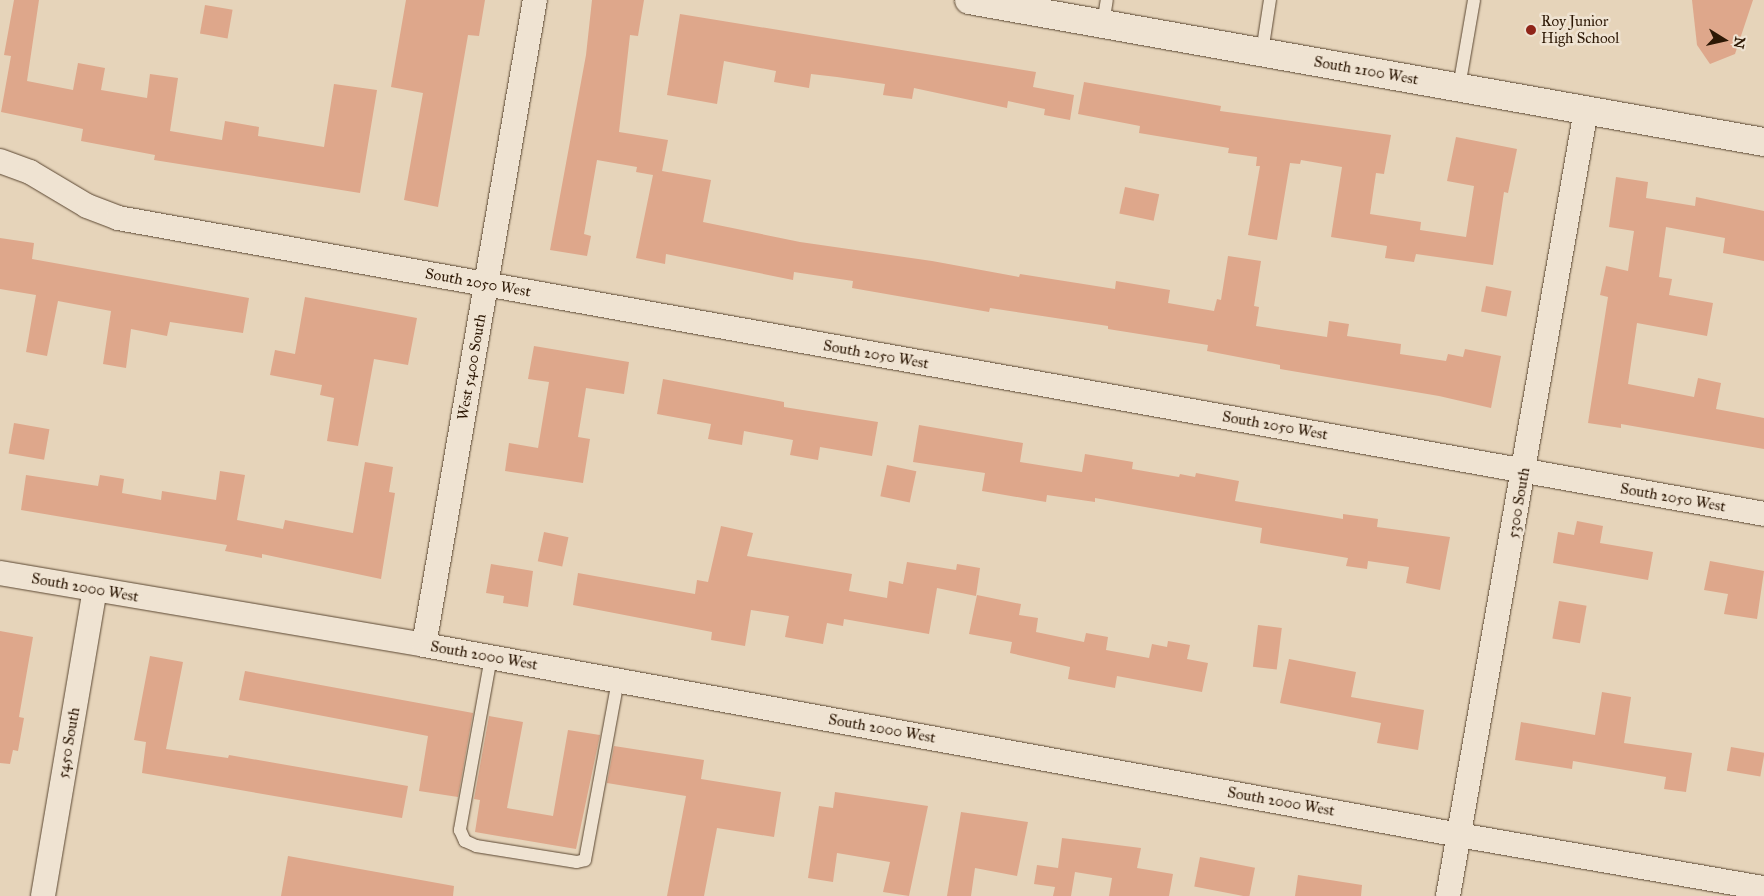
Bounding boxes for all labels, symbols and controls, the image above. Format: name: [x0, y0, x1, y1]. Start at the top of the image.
place label: Roy Junior High School: [1541, 12, 1619, 47]
north arrow: [1699, 15, 1749, 65]
marker: Roy Junior High School: [1525, 24, 1537, 36]
text: N: [1730, 35, 1749, 50]
street label: South 2100 West: [1312, 53, 1420, 89]
street label: South 2050 West: [424, 265, 532, 301]
street label: West 5400 South: [454, 313, 490, 421]
street label: South 2050 West: [822, 337, 930, 373]
street label: South 2050 West: [1221, 408, 1329, 444]
street label: 5300 South: [1504, 466, 1534, 540]
street label: South 2050 West: [1619, 480, 1727, 516]
street label: South 2000 West: [30, 570, 140, 606]
street label: South 2000 West: [429, 638, 539, 674]
street label: 5450 South: [54, 706, 84, 780]
street label: South 2000 West: [827, 711, 937, 747]
street label: South 2000 West: [1226, 784, 1336, 820]

